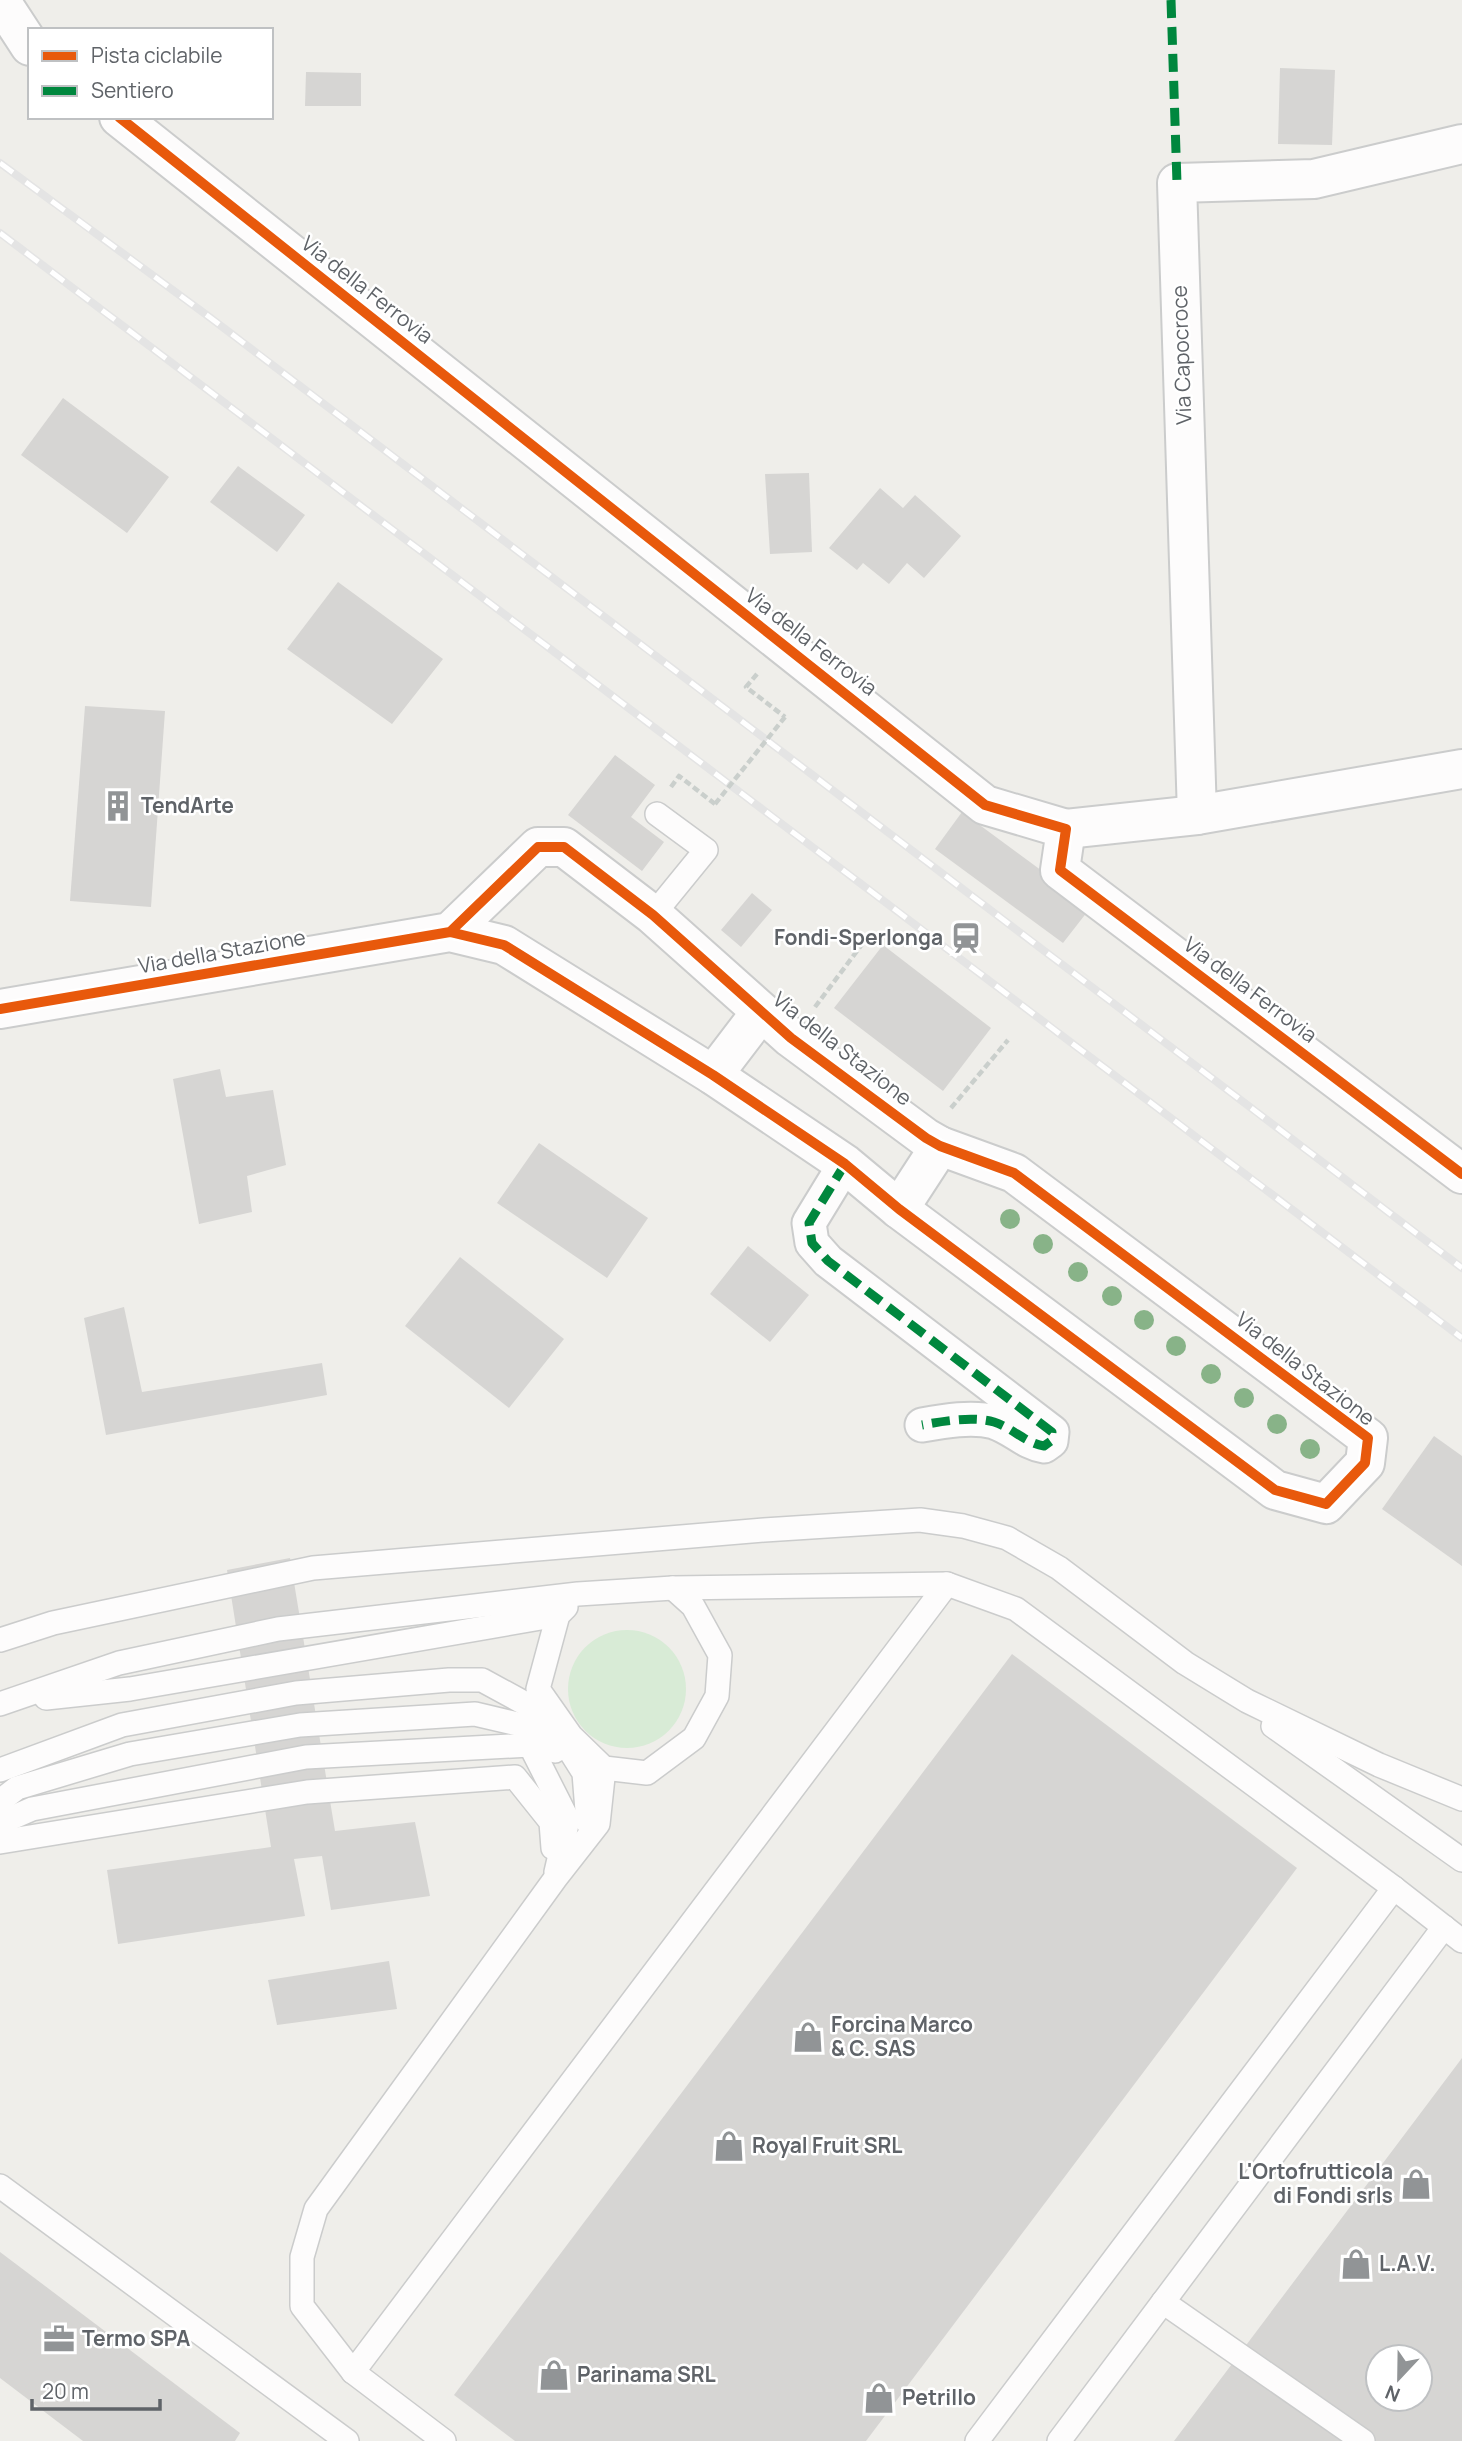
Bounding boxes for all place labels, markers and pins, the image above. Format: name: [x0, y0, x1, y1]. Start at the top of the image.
building icon: TendArte: [101, 789, 135, 823]
place label: TendArte: [141, 791, 234, 819]
station icon: Fondi-Sperlonga: [949, 921, 983, 955]
place label: Fondi-Sperlonga: [774, 923, 943, 951]
place label: Forcina Marco & C. SAS: [831, 2010, 973, 2062]
shop icon: Forcina Marco & C. SAS: [791, 2020, 825, 2054]
shop icon: Royal Fruit SRL: [712, 2129, 746, 2163]
place label: Royal Fruit SRL: [752, 2131, 903, 2159]
place label: L'Ortofrutticola di Fondi srls: [1238, 2157, 1393, 2209]
shop icon: L'Ortofrutticola di Fondi srls: [1399, 2167, 1433, 2201]
shop icon: L.A.V.: [1339, 2247, 1373, 2281]
place label: L.A.V.: [1379, 2249, 1436, 2277]
office icon: Termo SPA: [42, 2322, 76, 2356]
place label: Termo SPA: [82, 2324, 190, 2352]
shop icon: Parinama SRL: [537, 2358, 571, 2392]
place label: Parinama SRL: [577, 2360, 716, 2388]
shop icon: Petrillo: [862, 2381, 896, 2415]
place label: Petrillo: [902, 2383, 976, 2411]

